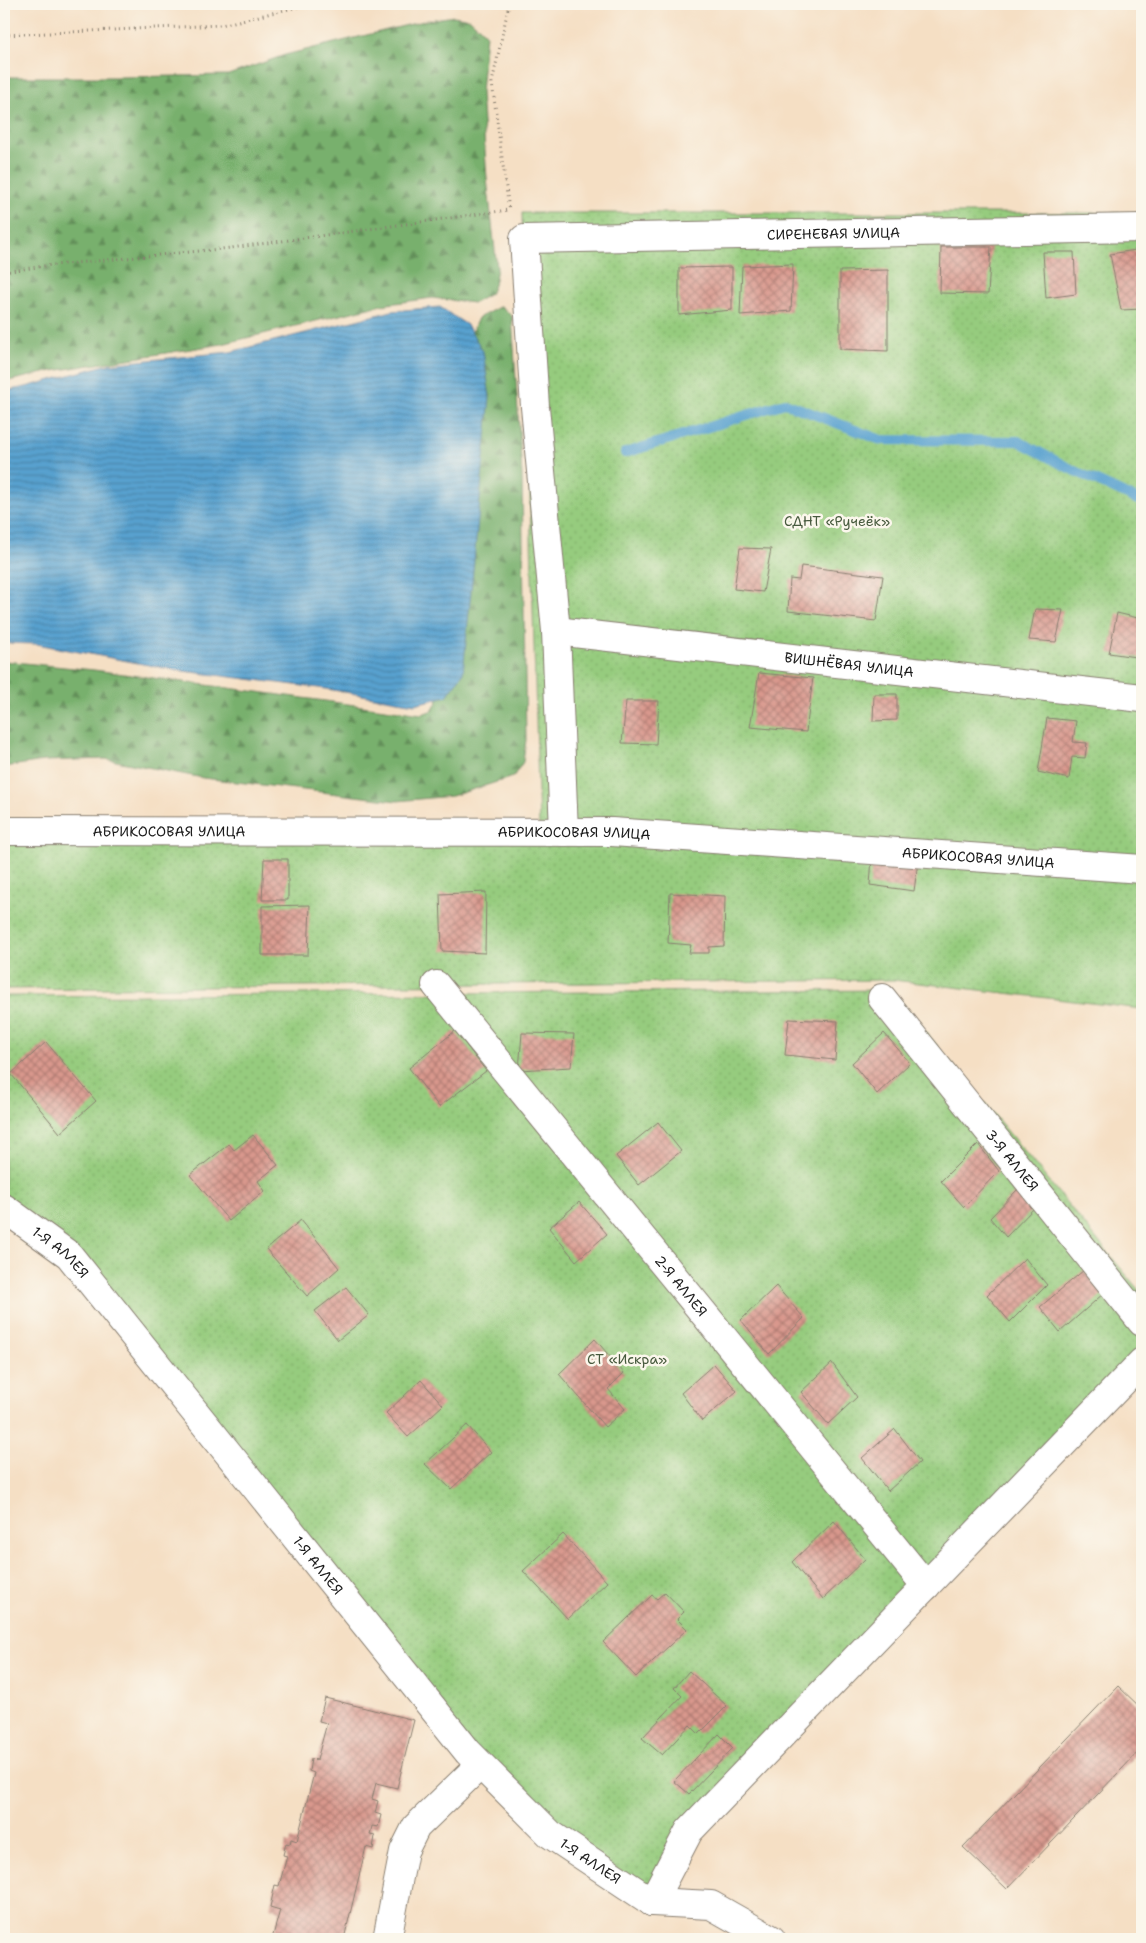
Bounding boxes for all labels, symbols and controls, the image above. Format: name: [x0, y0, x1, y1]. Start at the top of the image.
street label: СИРЕНЕВАЯ УЛИЦА: [767, 223, 900, 244]
park label: СДНТ «Ручеёк»: [784, 512, 890, 530]
street label: ВИШНЁВАЯ УЛИЦА: [784, 648, 915, 681]
street label: АБРИКОСОВАЯ УЛИЦА: [92, 822, 246, 840]
street label: АБРИКОСОВАЯ УЛИЦА: [497, 823, 651, 844]
street label: АБРИКОСОВАЯ УЛИЦА: [901, 843, 1055, 872]
street label: 3-Я АЛЛЕЯ: [982, 1126, 1042, 1195]
street label: 1-Я АЛЛЕЯ: [29, 1222, 93, 1282]
street label: 2-Я АЛЛЕЯ: [651, 1252, 711, 1320]
park label: СТ «Искра»: [587, 1350, 667, 1368]
street label: 1-Я АЛЛЕЯ: [289, 1532, 347, 1598]
street label: 1-Я АЛЛЕЯ: [556, 1834, 624, 1888]

